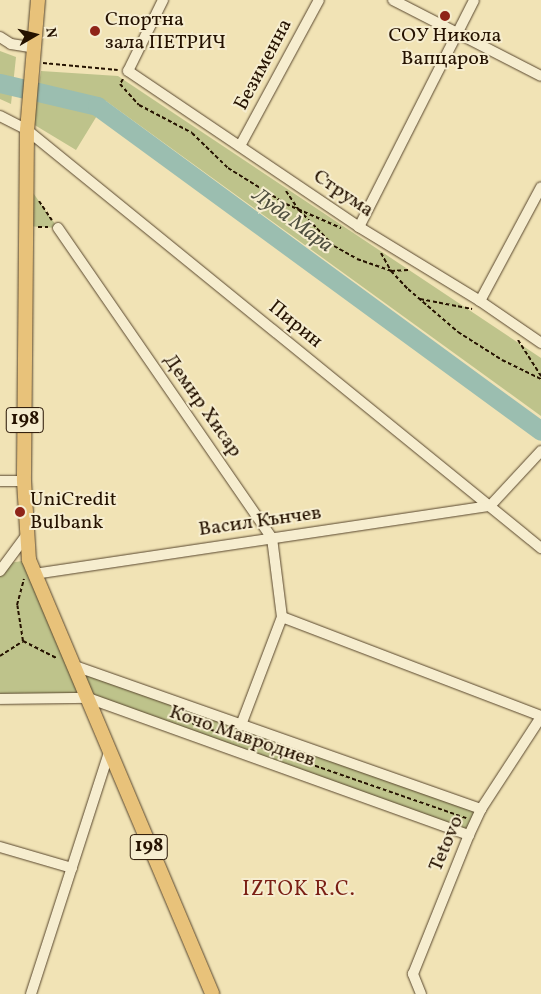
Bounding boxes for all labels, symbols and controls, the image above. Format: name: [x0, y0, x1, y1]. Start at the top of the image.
place label: Спортна зала ПЕТРИЧ: [105, 8, 226, 55]
north arrow: [10, 10, 60, 60]
marker: СОУ Никола Вапцаров: [439, 10, 451, 22]
street label: Безименна: [230, 15, 298, 115]
place label: СОУ Никола Вапцаров: [388, 24, 502, 71]
marker: Спортна зала ПЕТРИЧ: [89, 25, 101, 37]
text: N: [40, 26, 60, 39]
street label: Струма: [308, 165, 378, 223]
water label: Луда Мара: [247, 183, 337, 259]
street label: Пирин: [263, 296, 327, 354]
street label: Демир Хисар: [158, 350, 246, 462]
road number: 198: [5, 404, 45, 436]
place label: UniCredit Bulbank: [30, 489, 117, 536]
street label: Васил Кънчев: [197, 502, 323, 542]
marker: UniCredit Bulbank: [14, 506, 26, 518]
street label: Кочо Мавродиев: [166, 701, 318, 773]
street label: Tetovo: [425, 813, 469, 875]
road number: 198: [129, 830, 169, 864]
district label: IZTOK R.C.: [241, 877, 357, 903]

